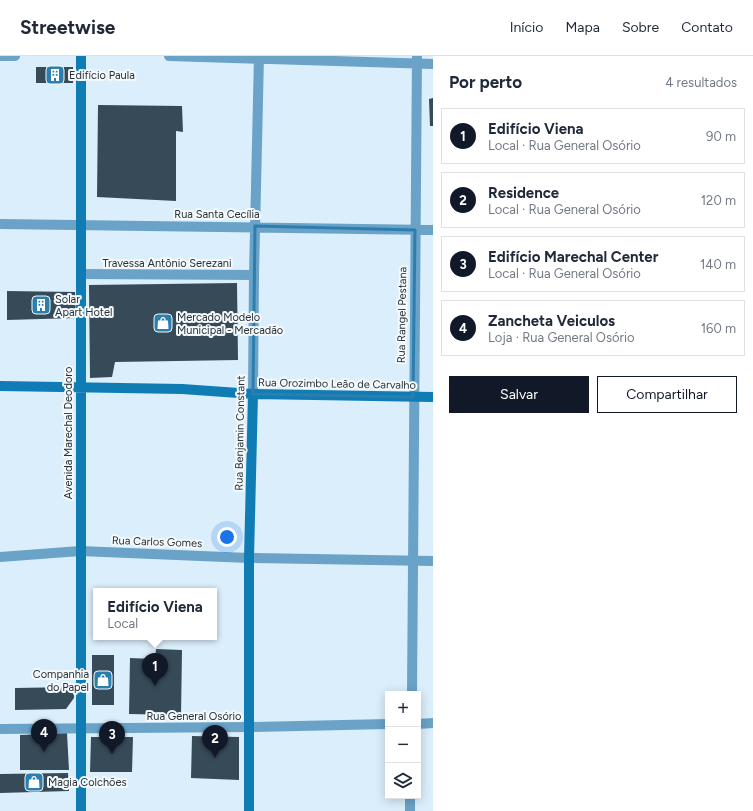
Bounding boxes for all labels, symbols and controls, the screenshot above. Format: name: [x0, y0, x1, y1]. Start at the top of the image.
text: Streetwise: [20, 16, 115, 39]
text: Início: [510, 19, 543, 36]
text: Mapa: [565, 19, 600, 36]
text: Sobre: [622, 19, 659, 36]
text: Contato: [681, 19, 733, 36]
building icon: Edifício Paula: [44, 64, 66, 86]
place label: Edifício Paula: [69, 69, 135, 82]
text: Por perto: [449, 72, 522, 92]
text: 4 resultados: [665, 75, 737, 90]
text: Edifício Viena: [488, 120, 584, 138]
text: 1: [460, 129, 466, 144]
text: 90 m: [706, 129, 736, 144]
text: Local · Rua General Osório: [488, 138, 641, 153]
text: Residence: [488, 184, 559, 202]
text: 2: [459, 193, 467, 208]
text: 120 m: [701, 193, 736, 208]
text: Local · Rua General Osório: [488, 202, 641, 217]
street label: Rua Santa Cecília: [174, 208, 260, 221]
text: Edifício Marechal Center: [488, 248, 658, 266]
street label: Travessa Antônio Serezani: [102, 257, 232, 270]
text: 3: [459, 257, 467, 272]
text: 140 m: [700, 257, 736, 272]
text: Local · Rua General Osório: [488, 266, 641, 281]
street label: Rua Rangel Pestana: [395, 267, 409, 363]
place label: Solar Apart Hotel: [55, 293, 112, 319]
building icon: Solar Apart Hotel: [30, 294, 52, 316]
place label: Mercado Modelo Municipal - Mercadão: [177, 311, 283, 337]
shop icon: Mercado Modelo Municipal - Mercadão: [152, 312, 174, 334]
text: Zancheta Veiculos: [488, 312, 615, 330]
text: 4: [459, 321, 467, 336]
text: 160 m: [701, 321, 736, 336]
text: Loja · Rua General Osório: [488, 330, 634, 345]
street label: Avenida Marechal Deodoro: [62, 367, 75, 499]
street label: Rua Benjamin Constant: [232, 375, 248, 491]
street label: Rua Orozimbo Leão de Carvalho: [258, 376, 416, 392]
button: Salvar: [449, 376, 589, 413]
button: Compartilhar: [597, 376, 737, 413]
your location: [217, 527, 237, 547]
street label: Rua Carlos Gomes: [112, 534, 202, 550]
popup: [93, 588, 217, 640]
text: Edifício Viena: [107, 598, 203, 616]
text: Local: [107, 616, 138, 631]
pin: 1: [142, 653, 168, 686]
place label: Companhia do Papel: [33, 668, 89, 694]
shop icon: Companhia do Papel: [92, 669, 114, 691]
map controls: [385, 691, 421, 799]
button: +: [385, 691, 421, 727]
street label: Rua General Osório: [146, 710, 242, 723]
pin: 4: [31, 719, 57, 752]
pin: 3: [99, 721, 125, 754]
pin: 2: [202, 725, 228, 758]
button: −: [385, 727, 421, 763]
button: layers: [385, 763, 421, 799]
shop icon: Magia Colchões: [23, 771, 45, 793]
place label: Magia Colchões: [48, 776, 127, 789]

